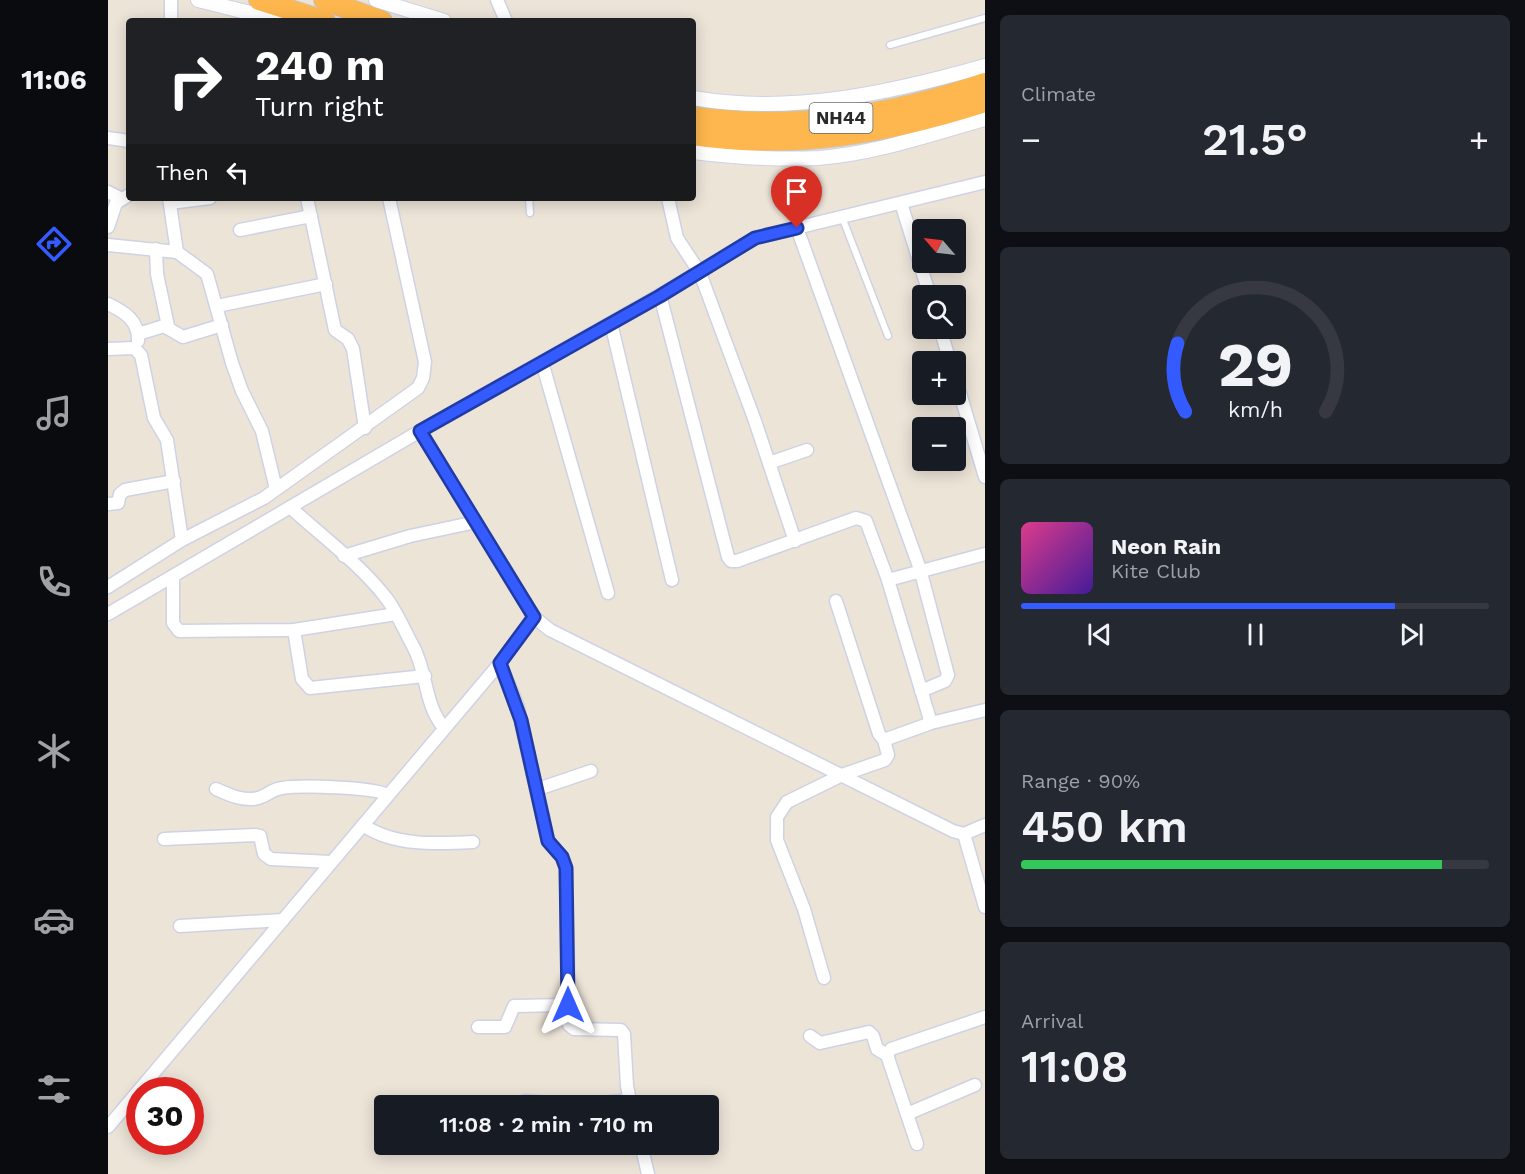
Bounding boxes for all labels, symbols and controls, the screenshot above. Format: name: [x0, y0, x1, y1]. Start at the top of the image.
text: 240 m: [255, 41, 385, 90]
icon: right: [156, 42, 234, 120]
text: 11:06: [21, 64, 87, 96]
text: Climate: [1021, 82, 1096, 106]
text: Turn right: [255, 91, 384, 123]
road number: NH44: [810, 103, 872, 133]
text: 21.5°: [1202, 113, 1308, 166]
text: −: [1021, 120, 1041, 159]
text: +: [1469, 120, 1489, 159]
icon: left: [221, 156, 254, 189]
text: Then: [156, 160, 209, 185]
pin: [771, 166, 822, 228]
icon: arrive: [780, 175, 813, 208]
north arrow: [912, 219, 966, 273]
map controls: [912, 219, 966, 471]
icon: directions: [33, 223, 75, 265]
button: search: [912, 285, 966, 339]
text: 29: [1217, 328, 1293, 401]
button: +: [912, 351, 966, 405]
icon: music: [33, 392, 75, 434]
text: km/h: [1227, 398, 1283, 423]
button: −: [912, 417, 966, 471]
text: Neon Rain: [1111, 534, 1221, 559]
text: Kite Club: [1111, 559, 1201, 583]
icon: phone: [33, 561, 75, 603]
icon: previous: [1083, 618, 1116, 651]
icon: pause: [1239, 618, 1272, 651]
icon: next: [1395, 618, 1428, 651]
icon: climate: [33, 730, 75, 772]
text: Range · 90%: [1021, 769, 1140, 793]
text: 450 km: [1021, 800, 1188, 853]
icon: car: [33, 899, 75, 941]
position arrow: [536, 973, 600, 1037]
text: Arrival: [1021, 1009, 1083, 1033]
text: 11:08: [1021, 1040, 1129, 1093]
icon: filters: [33, 1068, 75, 1110]
speed limit sign: 30: [126, 1077, 204, 1155]
text: 11:08 · 2 min · 710 m: [439, 1112, 654, 1137]

